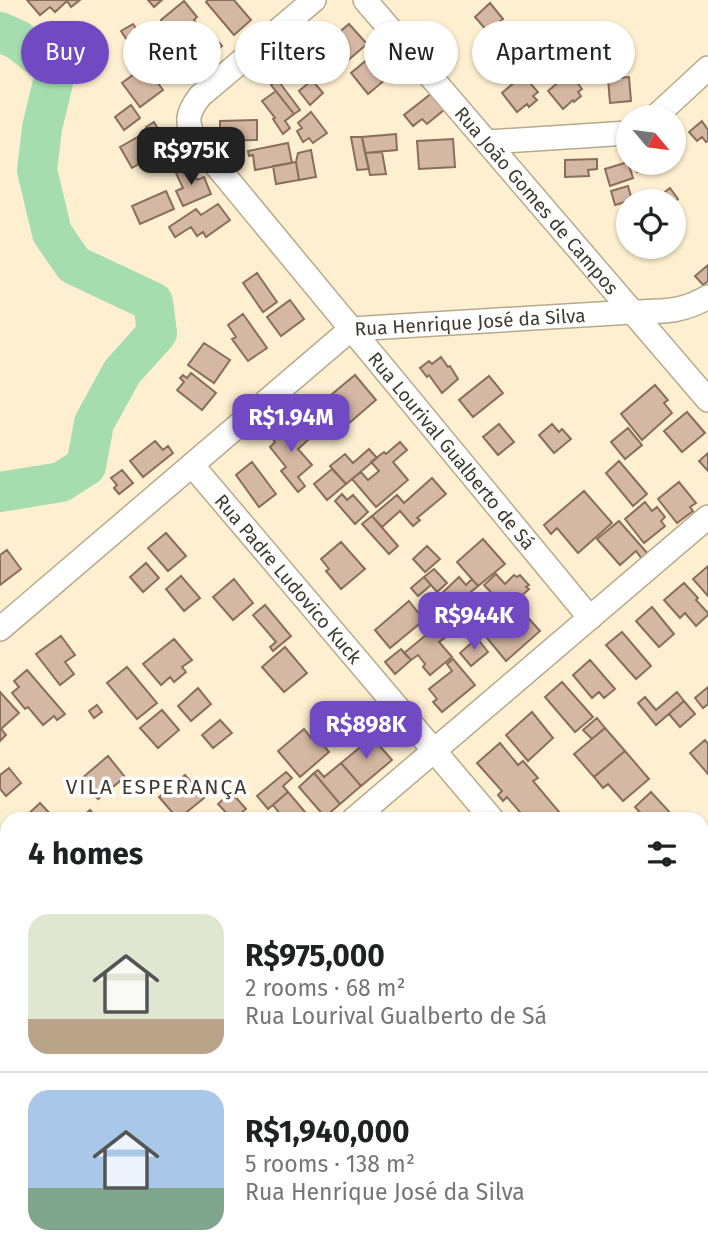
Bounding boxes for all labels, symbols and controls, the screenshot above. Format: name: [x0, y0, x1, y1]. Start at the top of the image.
chip: Buy: [21, 21, 109, 84]
chip: Rent: [123, 21, 221, 84]
chip: Filters: [235, 21, 350, 84]
chip: New: [364, 21, 458, 84]
chip: Apartment: [472, 21, 635, 84]
street label: Rua João Gomes de Campos: [450, 102, 624, 299]
north arrow: [616, 105, 686, 175]
map controls: [616, 105, 686, 259]
pin: R$975K: [134, 128, 248, 187]
text: R$975K: [153, 136, 229, 164]
button: locate: [616, 189, 686, 259]
street label: Rua Henrique José da Silva: [354, 303, 586, 340]
street label: Rua Lourival Gualberto de Sá: [363, 347, 540, 554]
pin: R$1.94M: [226, 394, 356, 454]
text: R$1.94M: [248, 403, 334, 431]
street label: Rua Padre Ludovico Kuck: [210, 489, 367, 668]
pin: R$944K: [417, 592, 531, 652]
text: R$944K: [434, 601, 514, 629]
pin: R$898K: [309, 702, 423, 761]
text: R$898K: [326, 710, 406, 738]
district label: VILA ESPERANÇA: [66, 774, 248, 800]
icon: filters: [643, 835, 681, 873]
text: 4 homes: [28, 836, 143, 872]
text: R$975,000: [245, 938, 385, 974]
icon: home: [84, 942, 168, 1026]
text: 2 rooms · 68 m²: [245, 974, 406, 1002]
text: Rua Lourival Gualberto de Sá: [245, 1002, 547, 1030]
text: R$1,940,000: [245, 1114, 410, 1150]
icon: home: [84, 1118, 168, 1202]
text: 5 rooms · 138 m²: [245, 1150, 415, 1178]
text: Rua Henrique José da Silva: [245, 1178, 525, 1206]

